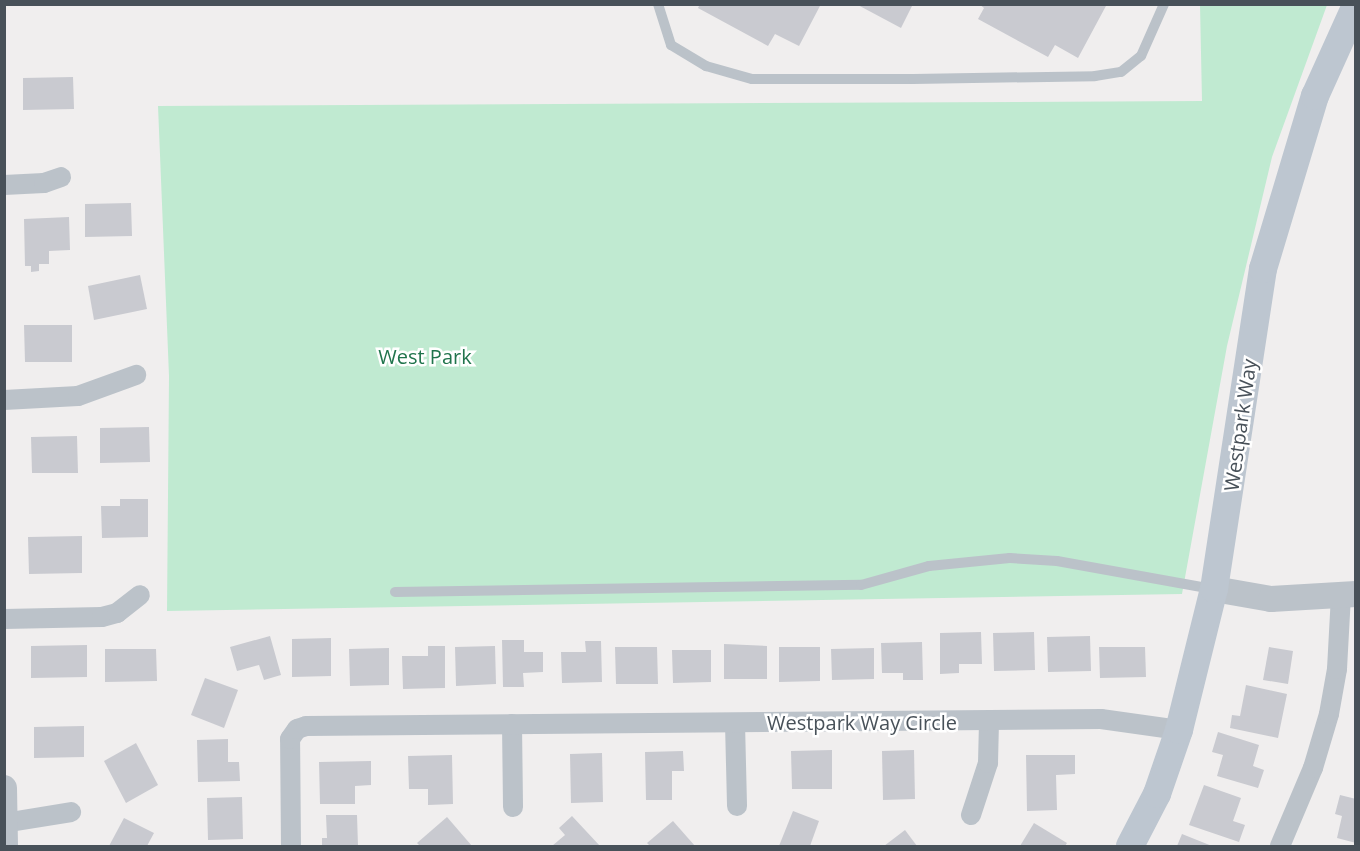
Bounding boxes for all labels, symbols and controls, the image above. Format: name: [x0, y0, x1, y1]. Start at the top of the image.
park label: West Park: [378, 344, 472, 368]
street label: Westpark Way: [1219, 357, 1261, 493]
street label: Westpark Way Circle: [767, 710, 957, 734]

